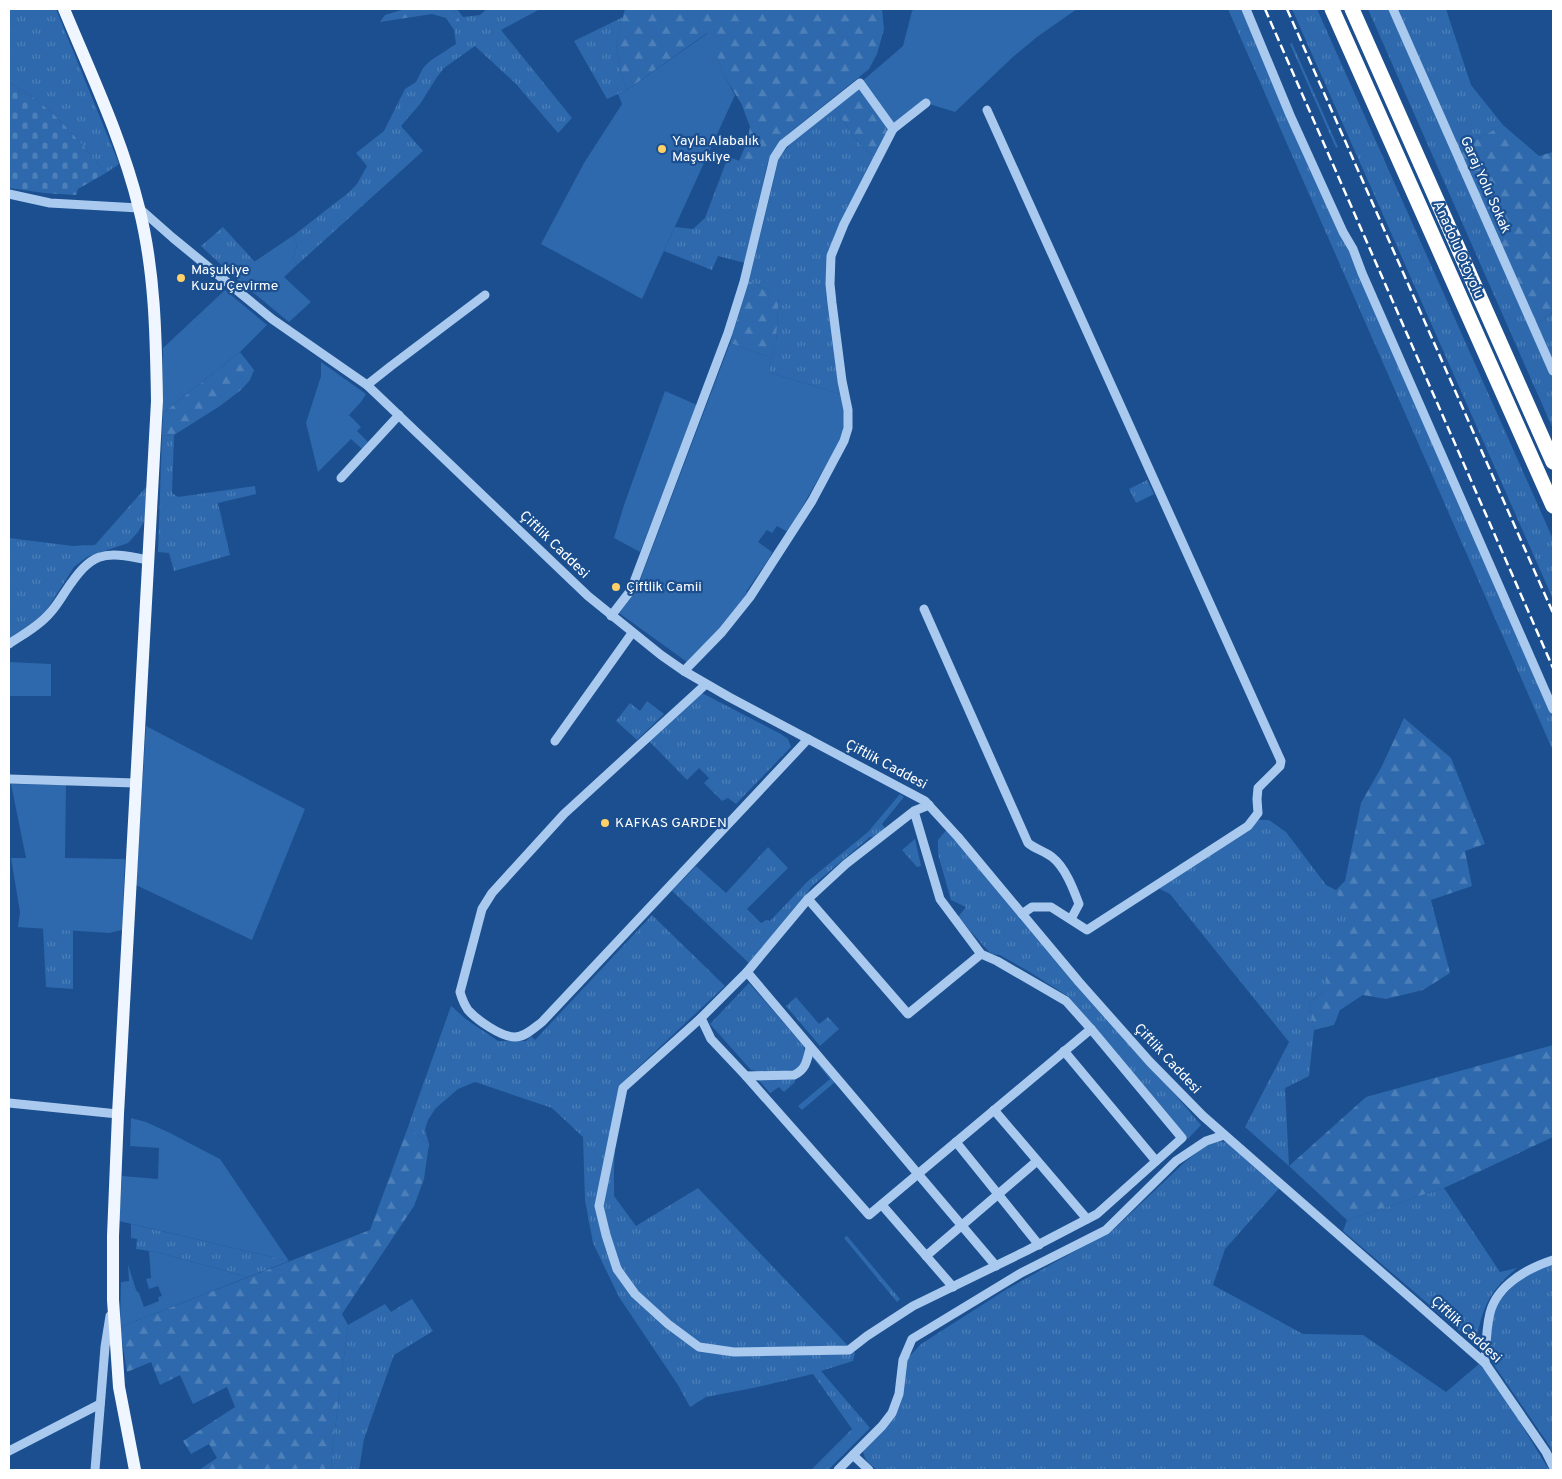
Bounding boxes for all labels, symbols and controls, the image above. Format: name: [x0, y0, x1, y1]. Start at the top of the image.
place label: Yayla Alabalık Maşukiye: [672, 133, 759, 166]
street label: Garaj Yolu Sokak: [1456, 134, 1514, 236]
marker: Yayla Alabalık Maşukiye: [656, 143, 668, 155]
street label: Anadolu Otoyolu: [1429, 198, 1487, 302]
place label: Maşukiye Kuzu Çevirme: [191, 262, 278, 295]
marker: Maşukiye Kuzu Çevirme: [175, 272, 187, 284]
street label: Çiftlik Caddesi: [516, 508, 592, 582]
place label: Çiftlik Camii: [626, 579, 702, 596]
marker: Çiftlik Camii: [610, 581, 622, 593]
street label: Çiftlik Caddesi: [842, 736, 930, 794]
place label: KAFKAS GARDEN: [615, 815, 727, 832]
marker: KAFKAS GARDEN: [599, 817, 611, 829]
street label: Çiftlik Caddesi: [1130, 1020, 1204, 1098]
street label: Çiftlik Caddesi: [1427, 1293, 1505, 1367]

